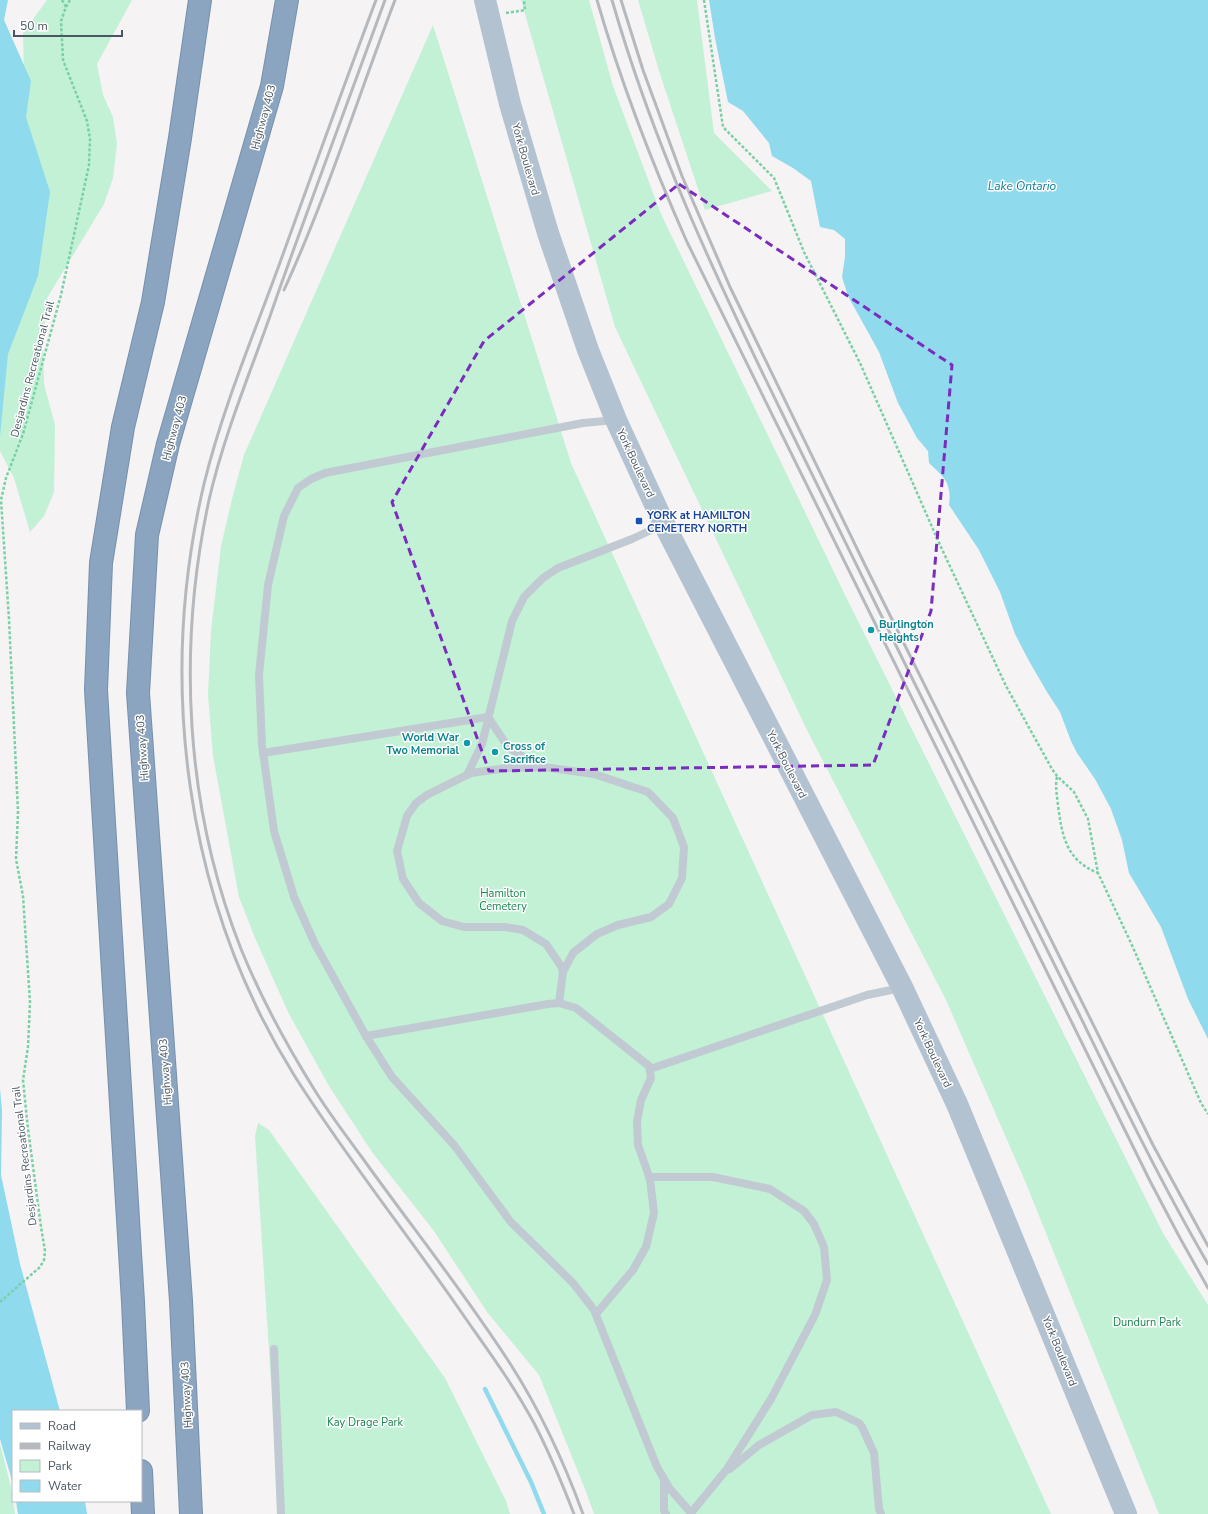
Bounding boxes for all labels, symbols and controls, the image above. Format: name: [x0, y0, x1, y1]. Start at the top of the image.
scale bar: [14, 12, 122, 38]
text: 50 m: [20, 18, 48, 34]
street label: Highway 403: [248, 83, 279, 151]
street label: York Boulevard: [508, 120, 543, 197]
water label: Lake Ontario: [988, 178, 1057, 194]
street label: Desjardins Recreational Trail: [7, 299, 58, 439]
street label: Highway 403: [159, 394, 190, 462]
street label: York Boulevard: [613, 425, 658, 500]
place label: YORK at HAMILTON CEMETERY NORTH: [646, 508, 750, 536]
marker: YORK at HAMILTON CEMETERY NORTH: [634, 516, 644, 526]
place label: Burlington Heights: [879, 617, 934, 645]
marker: Burlington Heights: [866, 625, 876, 635]
street label: Highway 403: [133, 714, 152, 782]
street label: York Boulevard: [763, 727, 810, 801]
place label: World War Two Memorial: [386, 730, 460, 758]
marker: World War Two Memorial: [462, 738, 472, 748]
place label: Cross of Sacrifice: [503, 739, 546, 767]
marker: Cross of Sacrifice: [490, 747, 500, 757]
park label: Hamilton Cemetery: [479, 886, 527, 914]
street label: York Boulevard: [910, 1015, 955, 1090]
street label: Highway 403: [156, 1038, 175, 1106]
street label: Desjardins Recreational Trail: [8, 1084, 41, 1227]
street label: York Boulevard: [1038, 1313, 1080, 1389]
park label: Dundurn Park: [1113, 1315, 1182, 1330]
street label: Highway 403: [177, 1361, 196, 1429]
legend: [12, 1410, 142, 1502]
park label: Kay Drage Park: [327, 1415, 404, 1430]
text: Road: [48, 1418, 76, 1434]
text: Railway: [48, 1438, 92, 1454]
text: Park: [48, 1458, 73, 1474]
text: Water: [48, 1478, 82, 1494]

